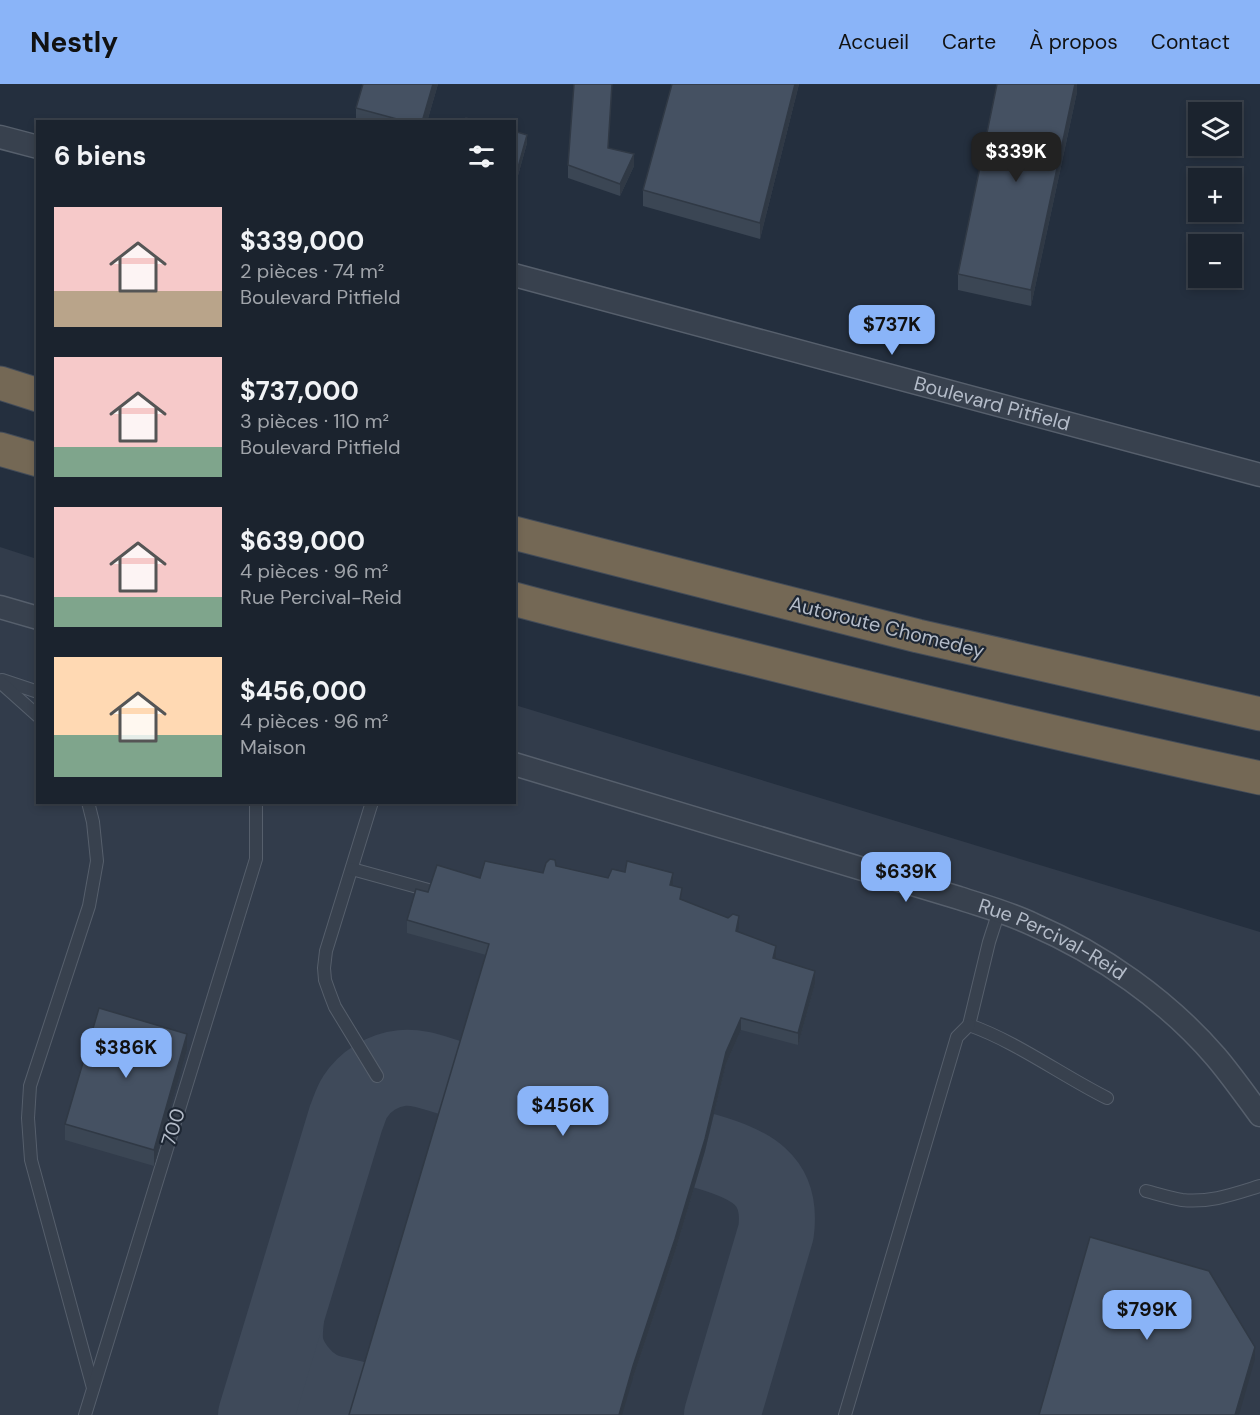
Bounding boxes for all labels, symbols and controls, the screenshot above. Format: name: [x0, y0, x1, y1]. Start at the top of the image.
text: Nestly: [30, 24, 118, 61]
text: Accueil: [838, 28, 909, 56]
text: Carte: [942, 28, 996, 56]
text: À propos: [1029, 28, 1118, 56]
text: Contact: [1151, 28, 1230, 56]
map controls: [1188, 102, 1242, 288]
button: layers: [1188, 102, 1242, 156]
pin: $339K: [974, 132, 1058, 183]
text: $339K: [985, 138, 1047, 164]
text: 6 biens: [54, 139, 146, 173]
icon: filters: [465, 140, 498, 173]
button: +: [1188, 168, 1242, 222]
text: $339,000: [240, 224, 364, 258]
icon: home: [102, 231, 174, 303]
button: −: [1188, 234, 1242, 288]
text: 2 pièces · 74 m²: [240, 258, 384, 284]
text: Boulevard Pitfield: [240, 284, 400, 310]
pin: $737K: [850, 305, 934, 356]
text: $737K: [863, 311, 921, 337]
street label: Boulevard Pitfield: [911, 370, 1073, 437]
text: $737,000: [240, 374, 359, 408]
icon: home: [102, 381, 174, 453]
text: 3 pièces · 110 m²: [240, 408, 389, 434]
text: Boulevard Pitfield: [240, 434, 400, 460]
text: $639,000: [240, 524, 365, 558]
icon: home: [102, 531, 174, 603]
text: 4 pièces · 96 m²: [240, 558, 388, 584]
text: Rue Percival-Reid: [240, 584, 402, 610]
street label: Autoroute Chomedey: [787, 590, 987, 664]
text: $456,000: [240, 674, 367, 708]
icon: home: [102, 681, 174, 753]
text: 4 pièces · 96 m²: [240, 708, 388, 734]
text: Maison: [240, 734, 306, 760]
pin: $639K: [864, 852, 948, 903]
text: $639K: [875, 858, 937, 884]
street label: Rue Percival-Reid: [975, 892, 1132, 986]
pin: $386K: [84, 1028, 168, 1079]
text: $386K: [95, 1034, 157, 1060]
pin: $456K: [521, 1086, 605, 1137]
text: $456K: [531, 1092, 595, 1118]
street label: 700: [155, 1105, 191, 1149]
pin: $799K: [1105, 1290, 1189, 1341]
text: $799K: [1116, 1296, 1178, 1322]

